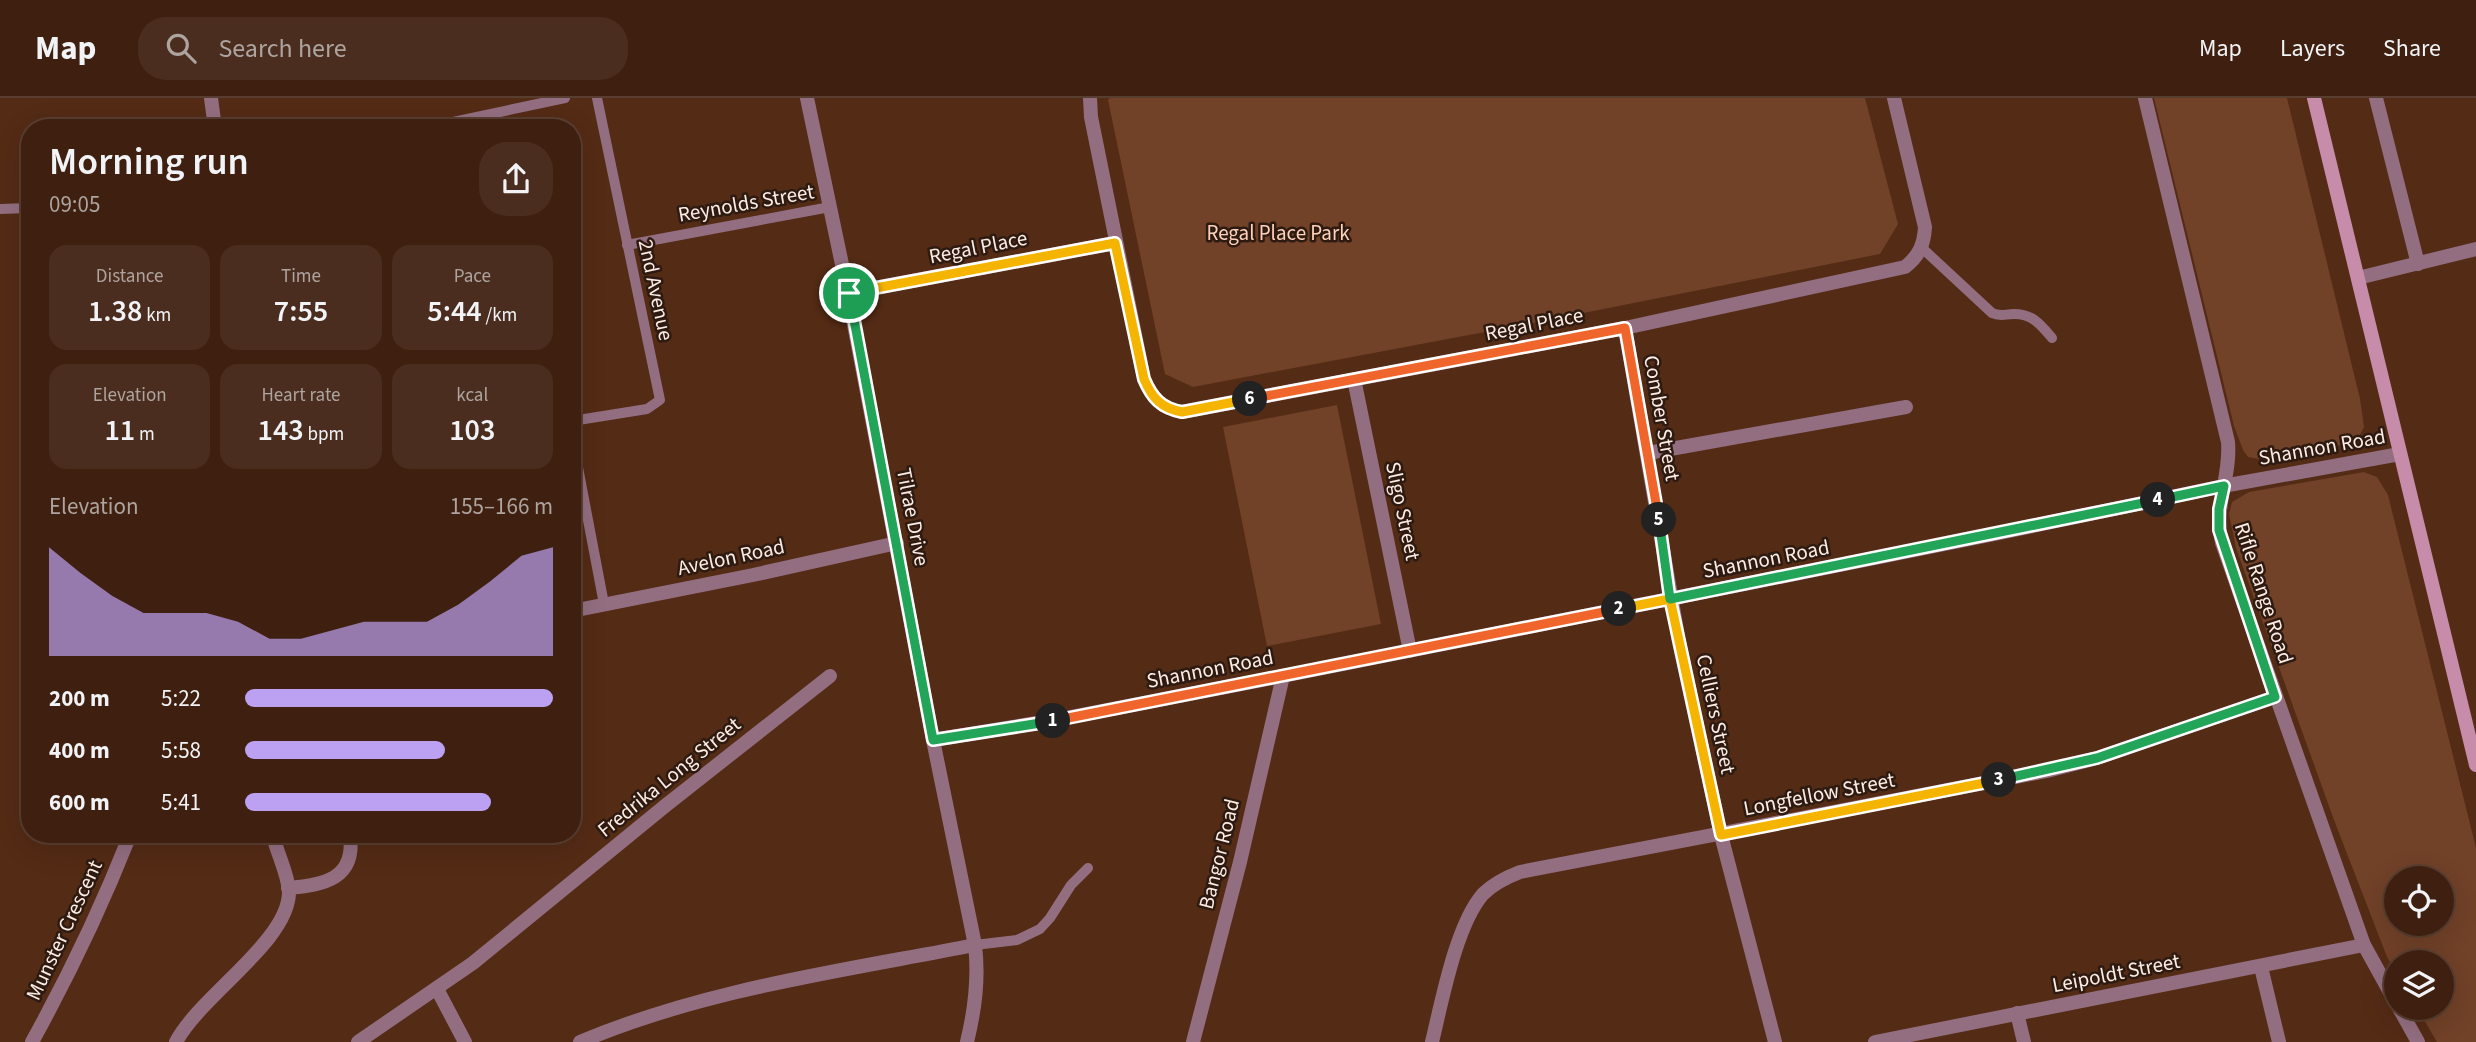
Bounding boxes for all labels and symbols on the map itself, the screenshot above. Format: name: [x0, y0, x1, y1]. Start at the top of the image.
street label: Reynolds Street: [676, 176, 816, 230]
park label: Regal Place Park: [1206, 218, 1350, 248]
street label: Regal Place: [926, 223, 1030, 271]
street label: 2nd Avenue: [631, 237, 681, 343]
pin: [819, 263, 879, 323]
street label: Regal Place: [1482, 300, 1586, 348]
street label: Comber Street: [1636, 353, 1688, 483]
pin: 6: [1232, 382, 1268, 416]
street label: Shannon Road: [2256, 421, 2388, 473]
street label: Sligo Street: [1378, 459, 1428, 563]
street label: Tilrae Drive: [889, 465, 937, 569]
pin: 4: [2140, 482, 2176, 518]
pin: 5: [1642, 502, 1676, 538]
street label: Rifle Range Road: [2227, 518, 2301, 668]
street label: Avelon Road: [675, 531, 787, 583]
street label: Shannon Road: [1700, 532, 1832, 586]
pin: 2: [1602, 592, 1636, 626]
street label: Shannon Road: [1144, 642, 1276, 696]
street label: Celliers Street: [1689, 651, 1743, 777]
pin: 1: [1036, 704, 1070, 738]
street label: Fredrika Long Street: [591, 710, 747, 844]
pin: 3: [1982, 762, 2016, 798]
street label: Longfellow Street: [1741, 765, 1897, 823]
street label: Bangor Road: [1191, 796, 1247, 912]
street label: Munster Crescent: [18, 855, 110, 1005]
street label: Leipoldt Street: [2050, 946, 2182, 1000]

